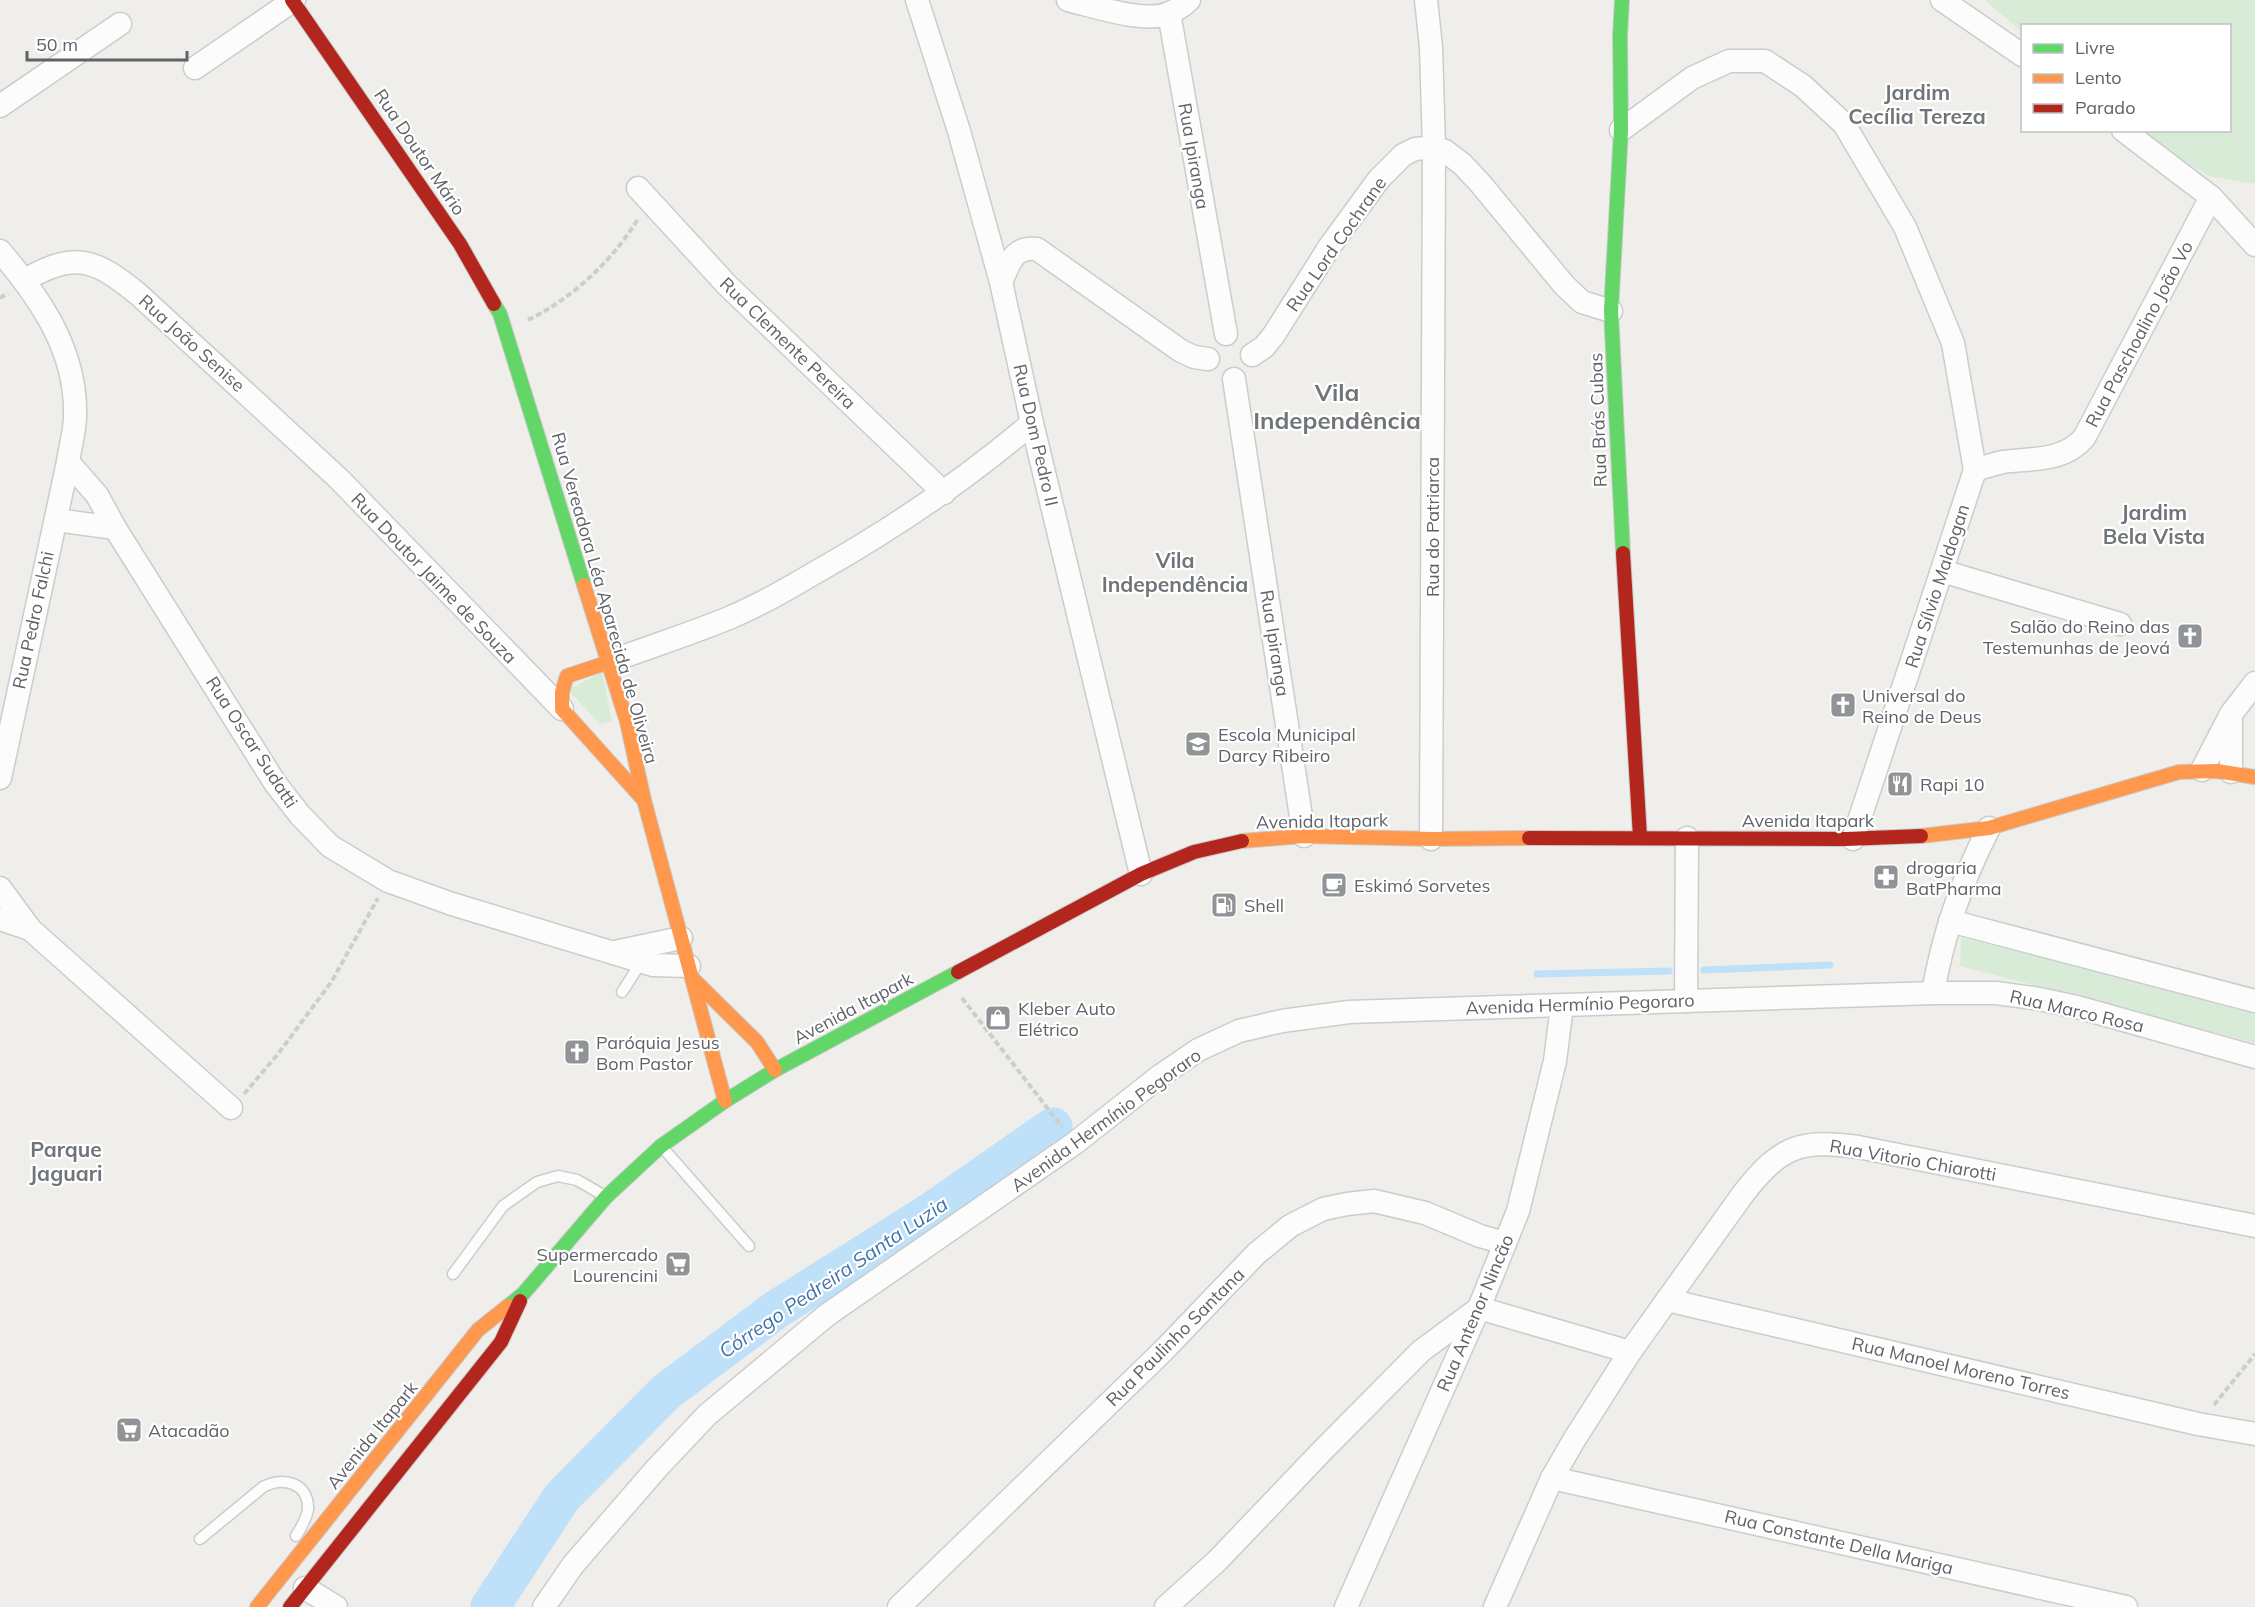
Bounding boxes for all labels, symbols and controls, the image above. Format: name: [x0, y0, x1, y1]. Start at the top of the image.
scale bar: [27, 24, 188, 62]
legend: [2021, 24, 2231, 132]
text: 50 m: [36, 33, 78, 56]
text: Livre: [2075, 36, 2115, 59]
text: Lento: [2075, 66, 2122, 89]
district label: Jardim Cecília Tereza: [1848, 79, 1986, 129]
street label: Rua Doutor Mário: [369, 84, 471, 220]
text: Parado: [2075, 96, 2135, 119]
street label: Rua Ipiranga: [1173, 101, 1215, 211]
street label: Rua Lord Cochrane: [1281, 172, 1391, 316]
street label: Rua Paschoalino João Vo: [2080, 237, 2198, 431]
street label: Rua Clemente Pereira: [715, 272, 861, 414]
street label: Rua João Senise: [134, 289, 250, 397]
street label: Rua Brás Cubas: [1584, 352, 1612, 488]
street label: Rua Dom Pedro II: [1008, 362, 1064, 508]
district label: Vila Independência: [1253, 377, 1421, 435]
street label: Rua Vereadora Léa Aparecida de Oliveira: [547, 430, 663, 766]
street label: Rua do Patriarca: [1421, 457, 1444, 597]
street label: Rua Doutor Jaime de Souza: [346, 488, 522, 668]
district label: Jardim Bela Vista: [2103, 499, 2205, 549]
street label: Rua Sílvio Maldogan: [1900, 501, 1974, 671]
district label: Vila Independência: [1102, 547, 1248, 597]
street label: Rua Pedro Falchi: [7, 549, 59, 691]
street label: Rua Ipiranga: [1255, 588, 1295, 698]
place label: Salão do Reino das Testemunhas de Jeová: [1983, 615, 2170, 659]
church icon: Salão do Reino das Testemunhas de Jeová: [2175, 621, 2205, 651]
street label: Rua Oscar Sudatti: [201, 672, 303, 812]
place label: Universal do Reino de Deus: [1862, 684, 1982, 728]
church icon: Universal do Reino de Deus: [1828, 690, 1858, 720]
place label: Escola Municipal Darcy Ribeiro: [1218, 723, 1356, 767]
school or university icon: Escola Municipal Darcy Ribeiro: [1183, 729, 1213, 759]
restaurant icon: Rapi 10: [1885, 769, 1915, 799]
place label: Rapi 10: [1920, 773, 1985, 796]
street label: Avenida Itapark: [1256, 808, 1389, 834]
street label: Avenida Itapark: [1742, 809, 1875, 832]
place label: drogaria BatPharma: [1906, 856, 2002, 900]
pharmacy icon: drogaria BatPharma: [1871, 862, 1901, 892]
cafe icon: Eskimó Sorvetes: [1319, 870, 1349, 900]
place label: Eskimó Sorvetes: [1354, 874, 1490, 897]
fuel station icon: Shell: [1209, 890, 1239, 920]
place label: Shell: [1244, 894, 1284, 917]
street label: Avenida Itapark: [789, 966, 917, 1049]
street label: Rua Marco Rosa: [2008, 984, 2146, 1038]
street label: Avenida Hermínio Pegoraro: [1465, 989, 1695, 1019]
place label: Kleber Auto Elétrico: [1018, 997, 1115, 1041]
shop icon: Kleber Auto Elétrico: [983, 1003, 1013, 1033]
place label: Paróquia Jesus Bom Pastor: [596, 1031, 720, 1075]
church icon: Paróquia Jesus Bom Pastor: [562, 1037, 592, 1067]
street label: Avenida Hermínio Pegoraro: [1006, 1043, 1206, 1197]
street label: Rua Vitorio Chiarotti: [1828, 1134, 1998, 1186]
district label: Parque Jaguari: [30, 1136, 102, 1186]
water label: Córrego Pedreira Santa Luzia: [714, 1191, 952, 1363]
street label: Rua Antenor Nincão: [1432, 1231, 1518, 1395]
place label: Supermercado Lourencini: [537, 1243, 658, 1287]
supermarket icon: Supermercado Lourencini: [663, 1249, 693, 1279]
street label: Rua Paulinho Santana: [1101, 1263, 1249, 1411]
street label: Rua Manoel Moreno Torres: [1850, 1332, 2072, 1404]
street label: Avenida Itapark: [321, 1376, 423, 1494]
supermarket icon: Atacadão: [114, 1415, 144, 1445]
place label: Atacadão: [148, 1419, 230, 1442]
street label: Rua Constante Della Mariga: [1722, 1504, 1956, 1580]

